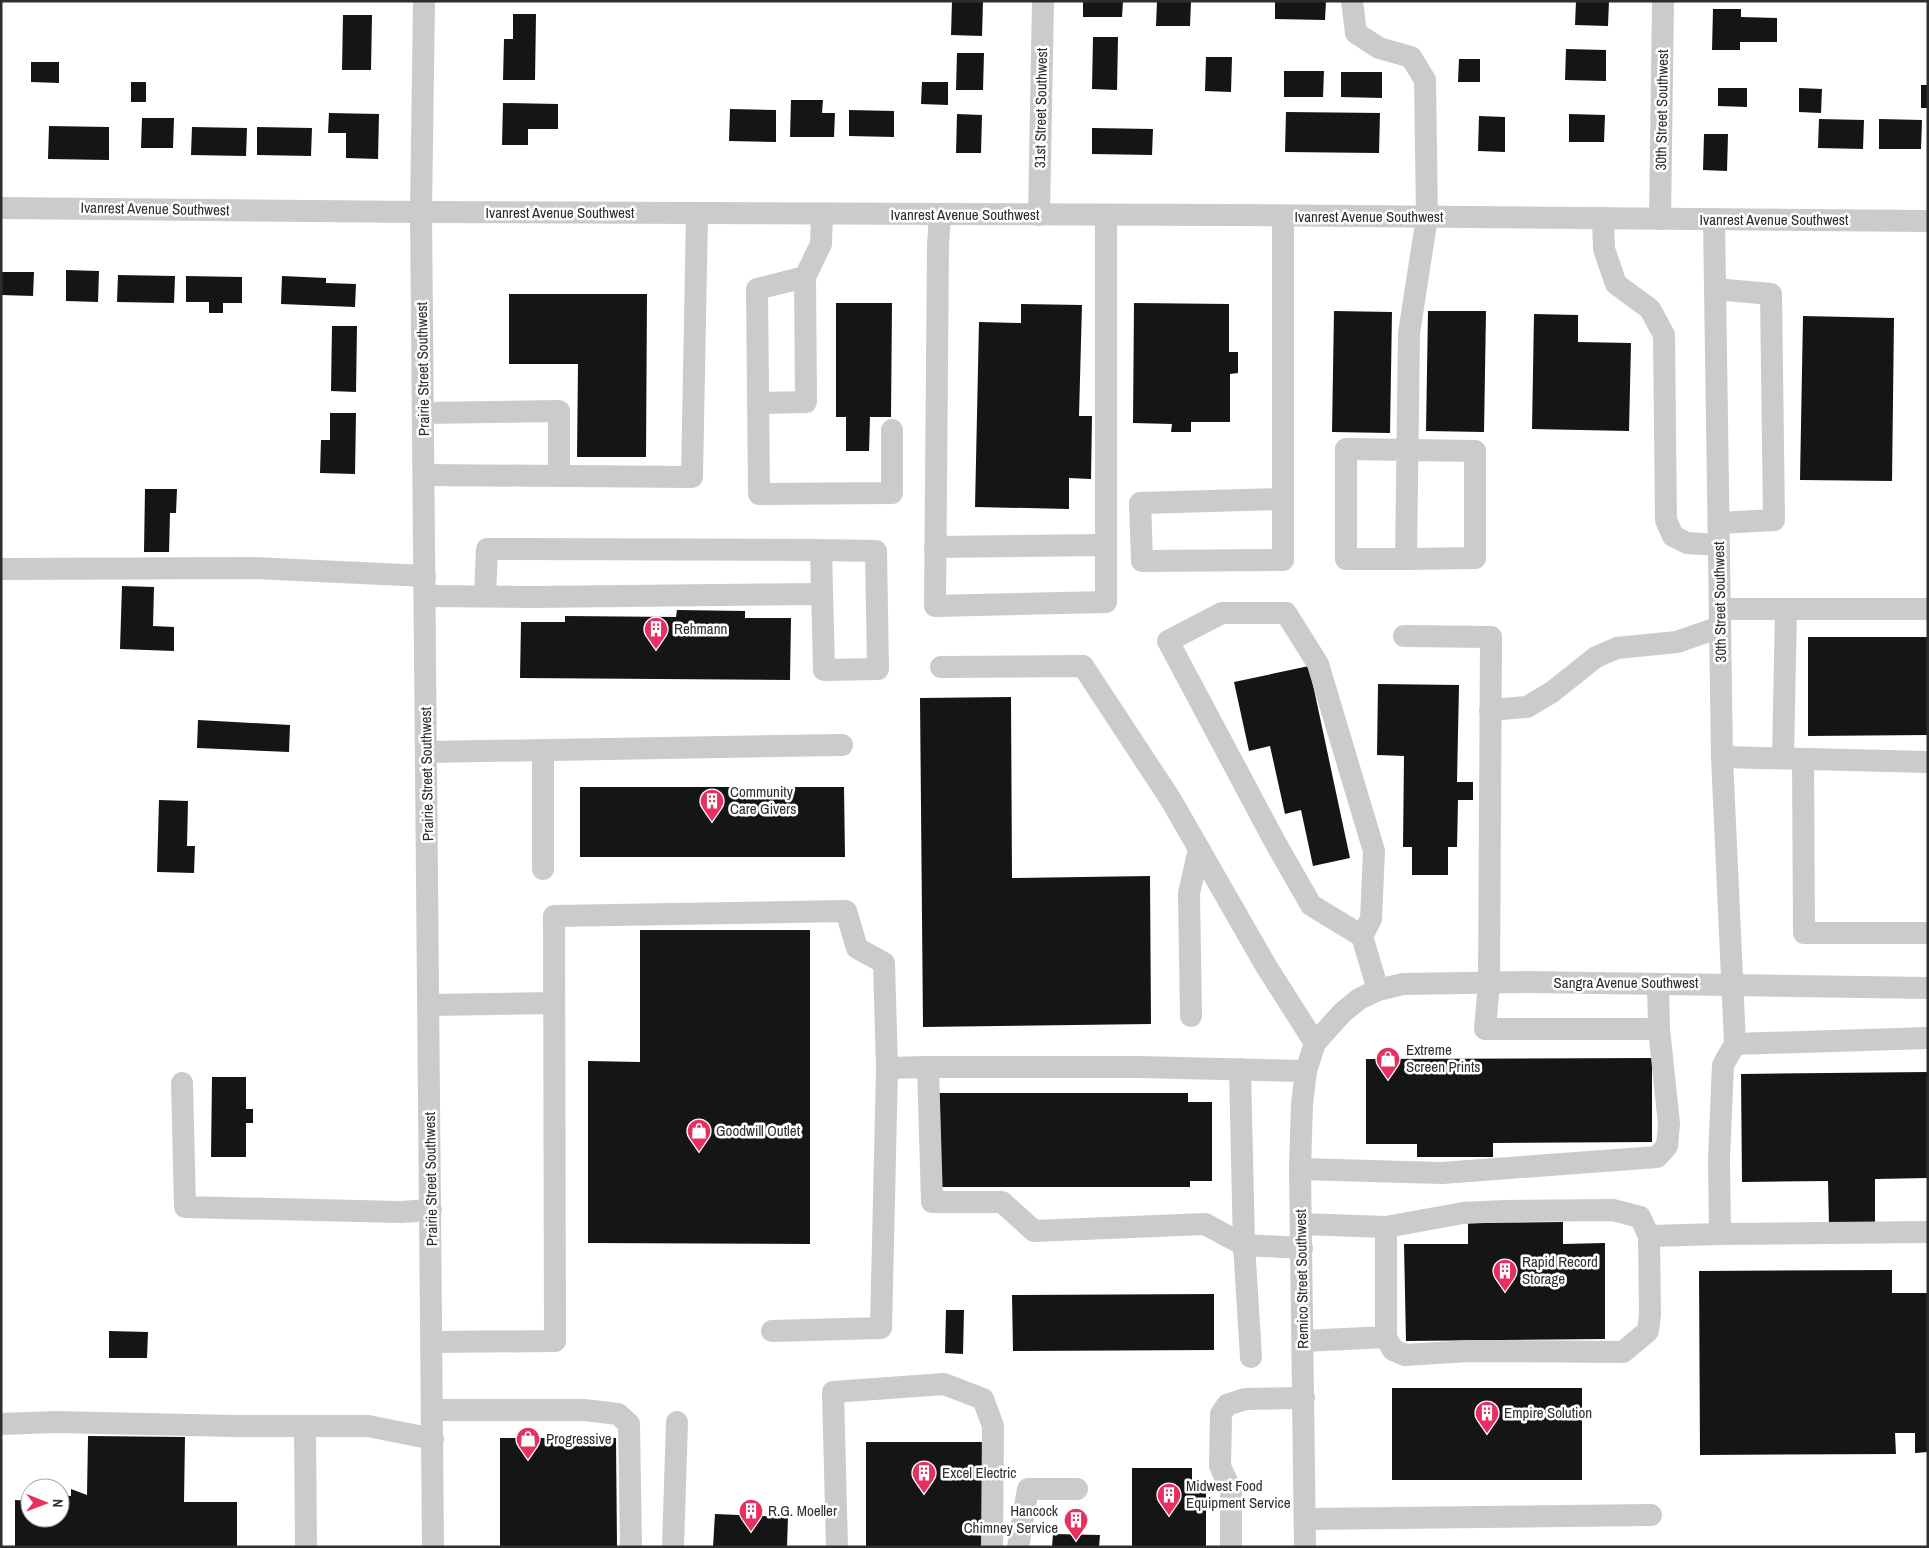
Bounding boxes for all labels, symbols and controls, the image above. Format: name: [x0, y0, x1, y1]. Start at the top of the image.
street label: 31st Street Southwest: [1029, 47, 1052, 168]
street label: 30th Street Southwest: [1650, 49, 1673, 171]
street label: Ivanrest Avenue Southwest: [80, 197, 230, 220]
street label: Ivanrest Avenue Southwest: [486, 202, 635, 223]
street label: Ivanrest Avenue Southwest: [891, 204, 1040, 225]
street label: Ivanrest Avenue Southwest: [1295, 206, 1444, 227]
street label: Ivanrest Avenue Southwest: [1700, 209, 1849, 230]
street label: Prairie Street Southwest: [411, 301, 434, 436]
street label: 30th Street Southwest: [1708, 541, 1731, 663]
building icon: Rehmann: [643, 616, 669, 650]
place label: Rehmann: [674, 618, 727, 639]
street label: Prairie Street Southwest: [415, 706, 438, 841]
place label: Community Care Givers: [730, 781, 796, 819]
building icon: Community Care Givers: [699, 788, 725, 822]
street label: Sangra Avenue Southwest: [1554, 972, 1699, 993]
place label: Extreme Screen Prints: [1406, 1039, 1481, 1077]
shop icon: Extreme Screen Prints: [1375, 1046, 1401, 1080]
street label: Prairie Street Southwest: [419, 1111, 442, 1246]
shop icon: Goodwill Outlet: [686, 1118, 712, 1152]
place label: Goodwill Outlet: [716, 1120, 801, 1141]
street label: Remico Street Southwest: [1290, 1209, 1313, 1349]
place label: Rapid Record Storage: [1522, 1251, 1598, 1289]
building icon: Rapid Record Storage: [1492, 1258, 1518, 1292]
building icon: Empire Solution: [1474, 1400, 1500, 1434]
place label: Empire Solution: [1504, 1402, 1592, 1423]
shop icon: Progressive: [515, 1426, 541, 1460]
place label: Progressive: [546, 1428, 612, 1449]
building icon: Excel Electric: [911, 1460, 937, 1494]
place label: Excel Electric: [942, 1462, 1017, 1483]
place label: Midwest Food Equipment Service: [1186, 1475, 1291, 1513]
north arrow: [20, 1478, 70, 1528]
building icon: Midwest Food Equipment Service: [1156, 1482, 1182, 1516]
building icon: R.G. Moeller: [738, 1498, 764, 1532]
text: N: [49, 1499, 67, 1508]
place label: R.G. Moeller: [768, 1500, 837, 1521]
place label: Hancock Chimney Service: [964, 1500, 1059, 1538]
building icon: Hancock Chimney Service: [1063, 1507, 1089, 1541]

